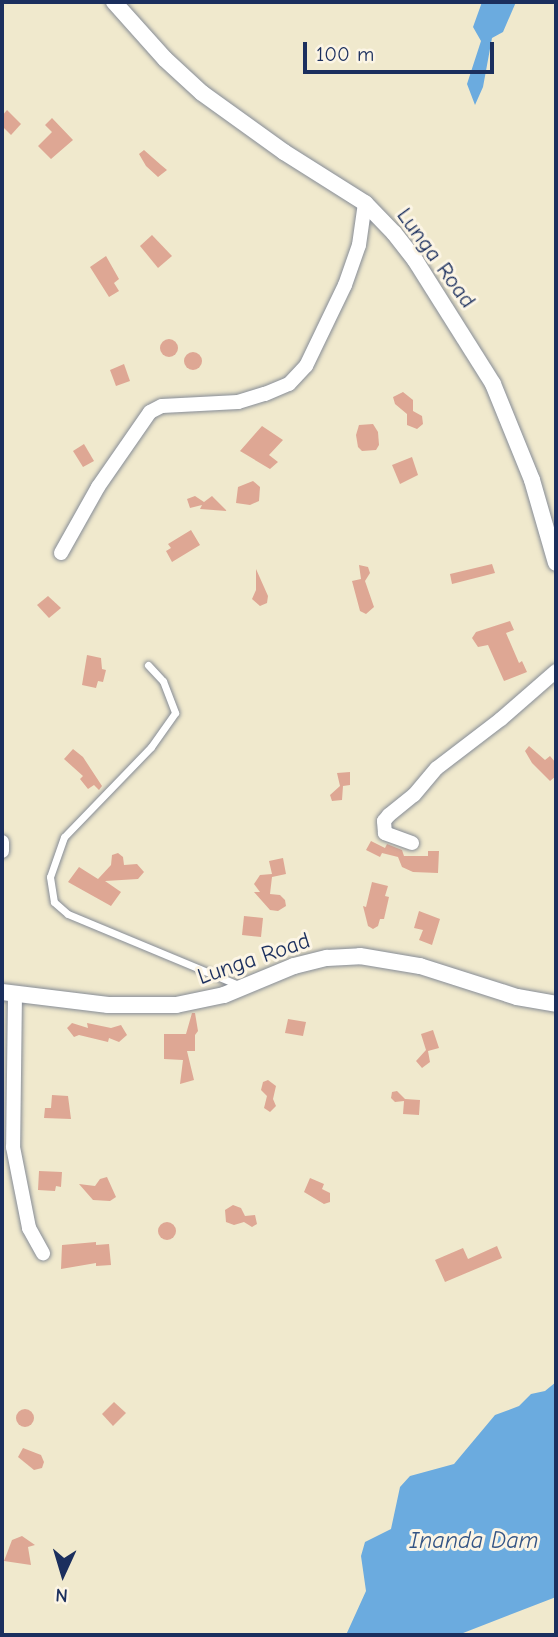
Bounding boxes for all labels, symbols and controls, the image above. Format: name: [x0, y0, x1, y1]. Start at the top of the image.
scale bar: [306, 28, 497, 72]
text: 100 m: [316, 42, 374, 66]
street label: Lunga Road: [390, 203, 482, 313]
street label: Lunga Road: [194, 927, 314, 991]
water label: Inanda Dam: [410, 1527, 538, 1555]
north arrow: [28, 1539, 98, 1609]
text: N: [55, 1584, 68, 1606]

